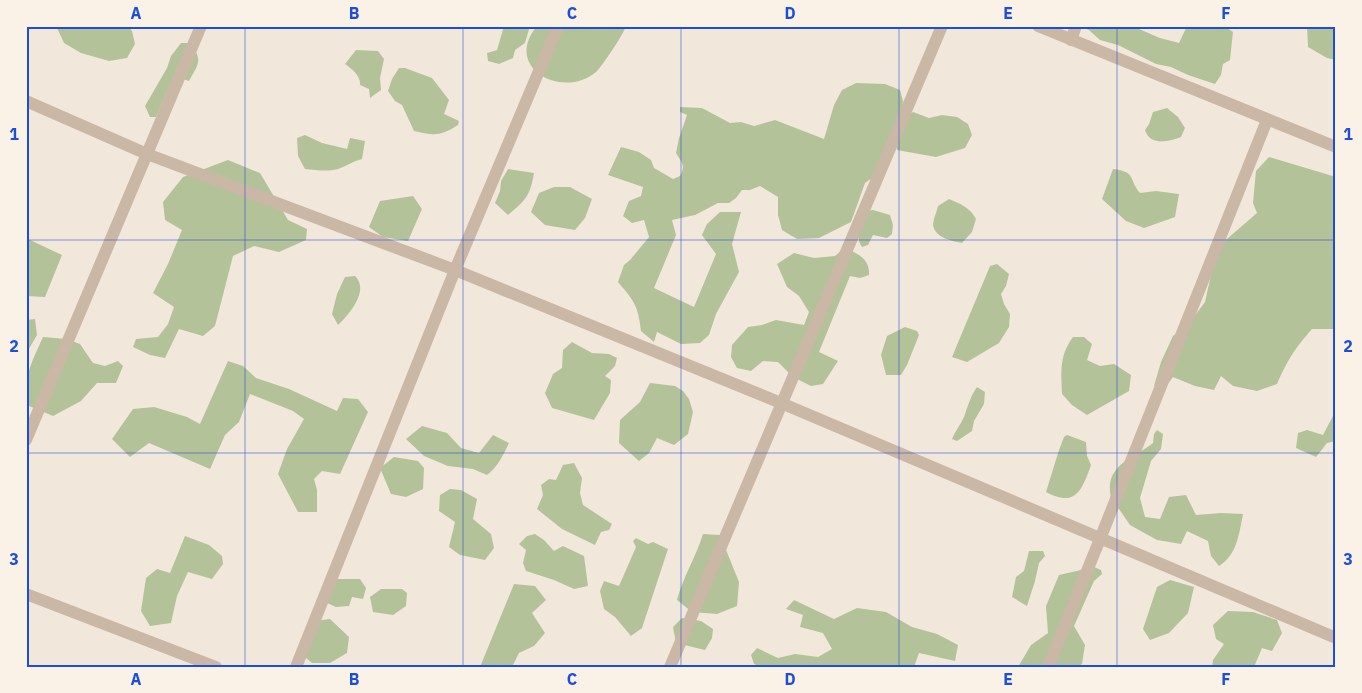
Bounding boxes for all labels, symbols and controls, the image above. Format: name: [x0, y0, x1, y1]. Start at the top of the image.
text: A: [131, 3, 142, 23]
text: B: [349, 3, 360, 23]
text: C: [567, 3, 577, 23]
text: D: [784, 3, 796, 23]
text: E: [1003, 3, 1013, 23]
text: F: [1221, 3, 1231, 23]
text: 1: [9, 124, 19, 144]
text: 1: [1343, 124, 1353, 144]
text: 2: [9, 336, 19, 356]
text: 2: [1343, 336, 1353, 356]
text: 3: [9, 549, 19, 569]
text: 3: [1343, 549, 1353, 569]
text: A: [131, 669, 142, 689]
text: B: [349, 669, 360, 689]
text: C: [567, 669, 577, 689]
text: D: [784, 669, 796, 689]
text: E: [1003, 669, 1013, 689]
text: F: [1221, 669, 1231, 689]

